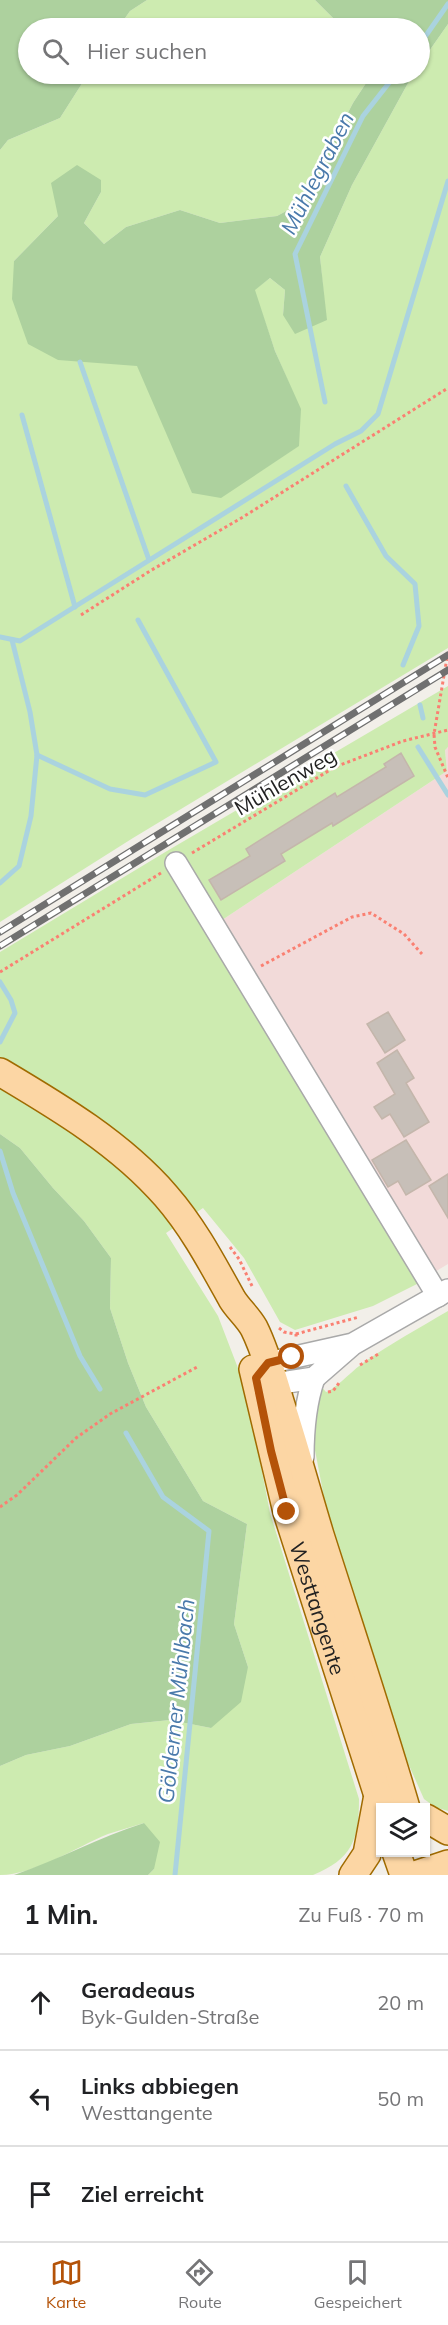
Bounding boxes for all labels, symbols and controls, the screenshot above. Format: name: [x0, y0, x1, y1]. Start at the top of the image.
search box: [18, 18, 430, 84]
icon: search: [39, 35, 72, 68]
text: Hier suchen: [87, 37, 207, 65]
water label: Mühlegraben: [274, 107, 360, 239]
street label: Mühlenweg: [229, 741, 341, 821]
route start: [278, 1343, 304, 1369]
route end: [273, 1498, 299, 1524]
street label: Westtangente: [284, 1538, 351, 1678]
water label: Gölderner Mühlbach: [151, 1597, 201, 1805]
map controls: [376, 1803, 430, 1857]
button: layers: [376, 1803, 430, 1857]
text: 1 Min.: [24, 1898, 98, 1931]
text: Zu Fuß · 70 m: [298, 1902, 424, 1927]
text: Geradeaus: [81, 1976, 195, 2004]
icon: ahead: [24, 1986, 57, 2019]
text: 20 m: [377, 1990, 424, 2015]
text: Byk-Gulden-Straße: [81, 2004, 259, 2029]
text: Links abbiegen: [81, 2072, 239, 2100]
icon: left: [24, 2082, 57, 2115]
text: 50 m: [377, 2086, 424, 2111]
text: Westtangente: [81, 2100, 213, 2125]
icon: arrive: [24, 2178, 57, 2211]
text: Ziel erreicht: [81, 2180, 204, 2208]
tab: Karte: [46, 2256, 86, 2312]
tab: Route: [178, 2256, 222, 2312]
tab: Gespeichert: [314, 2256, 402, 2312]

